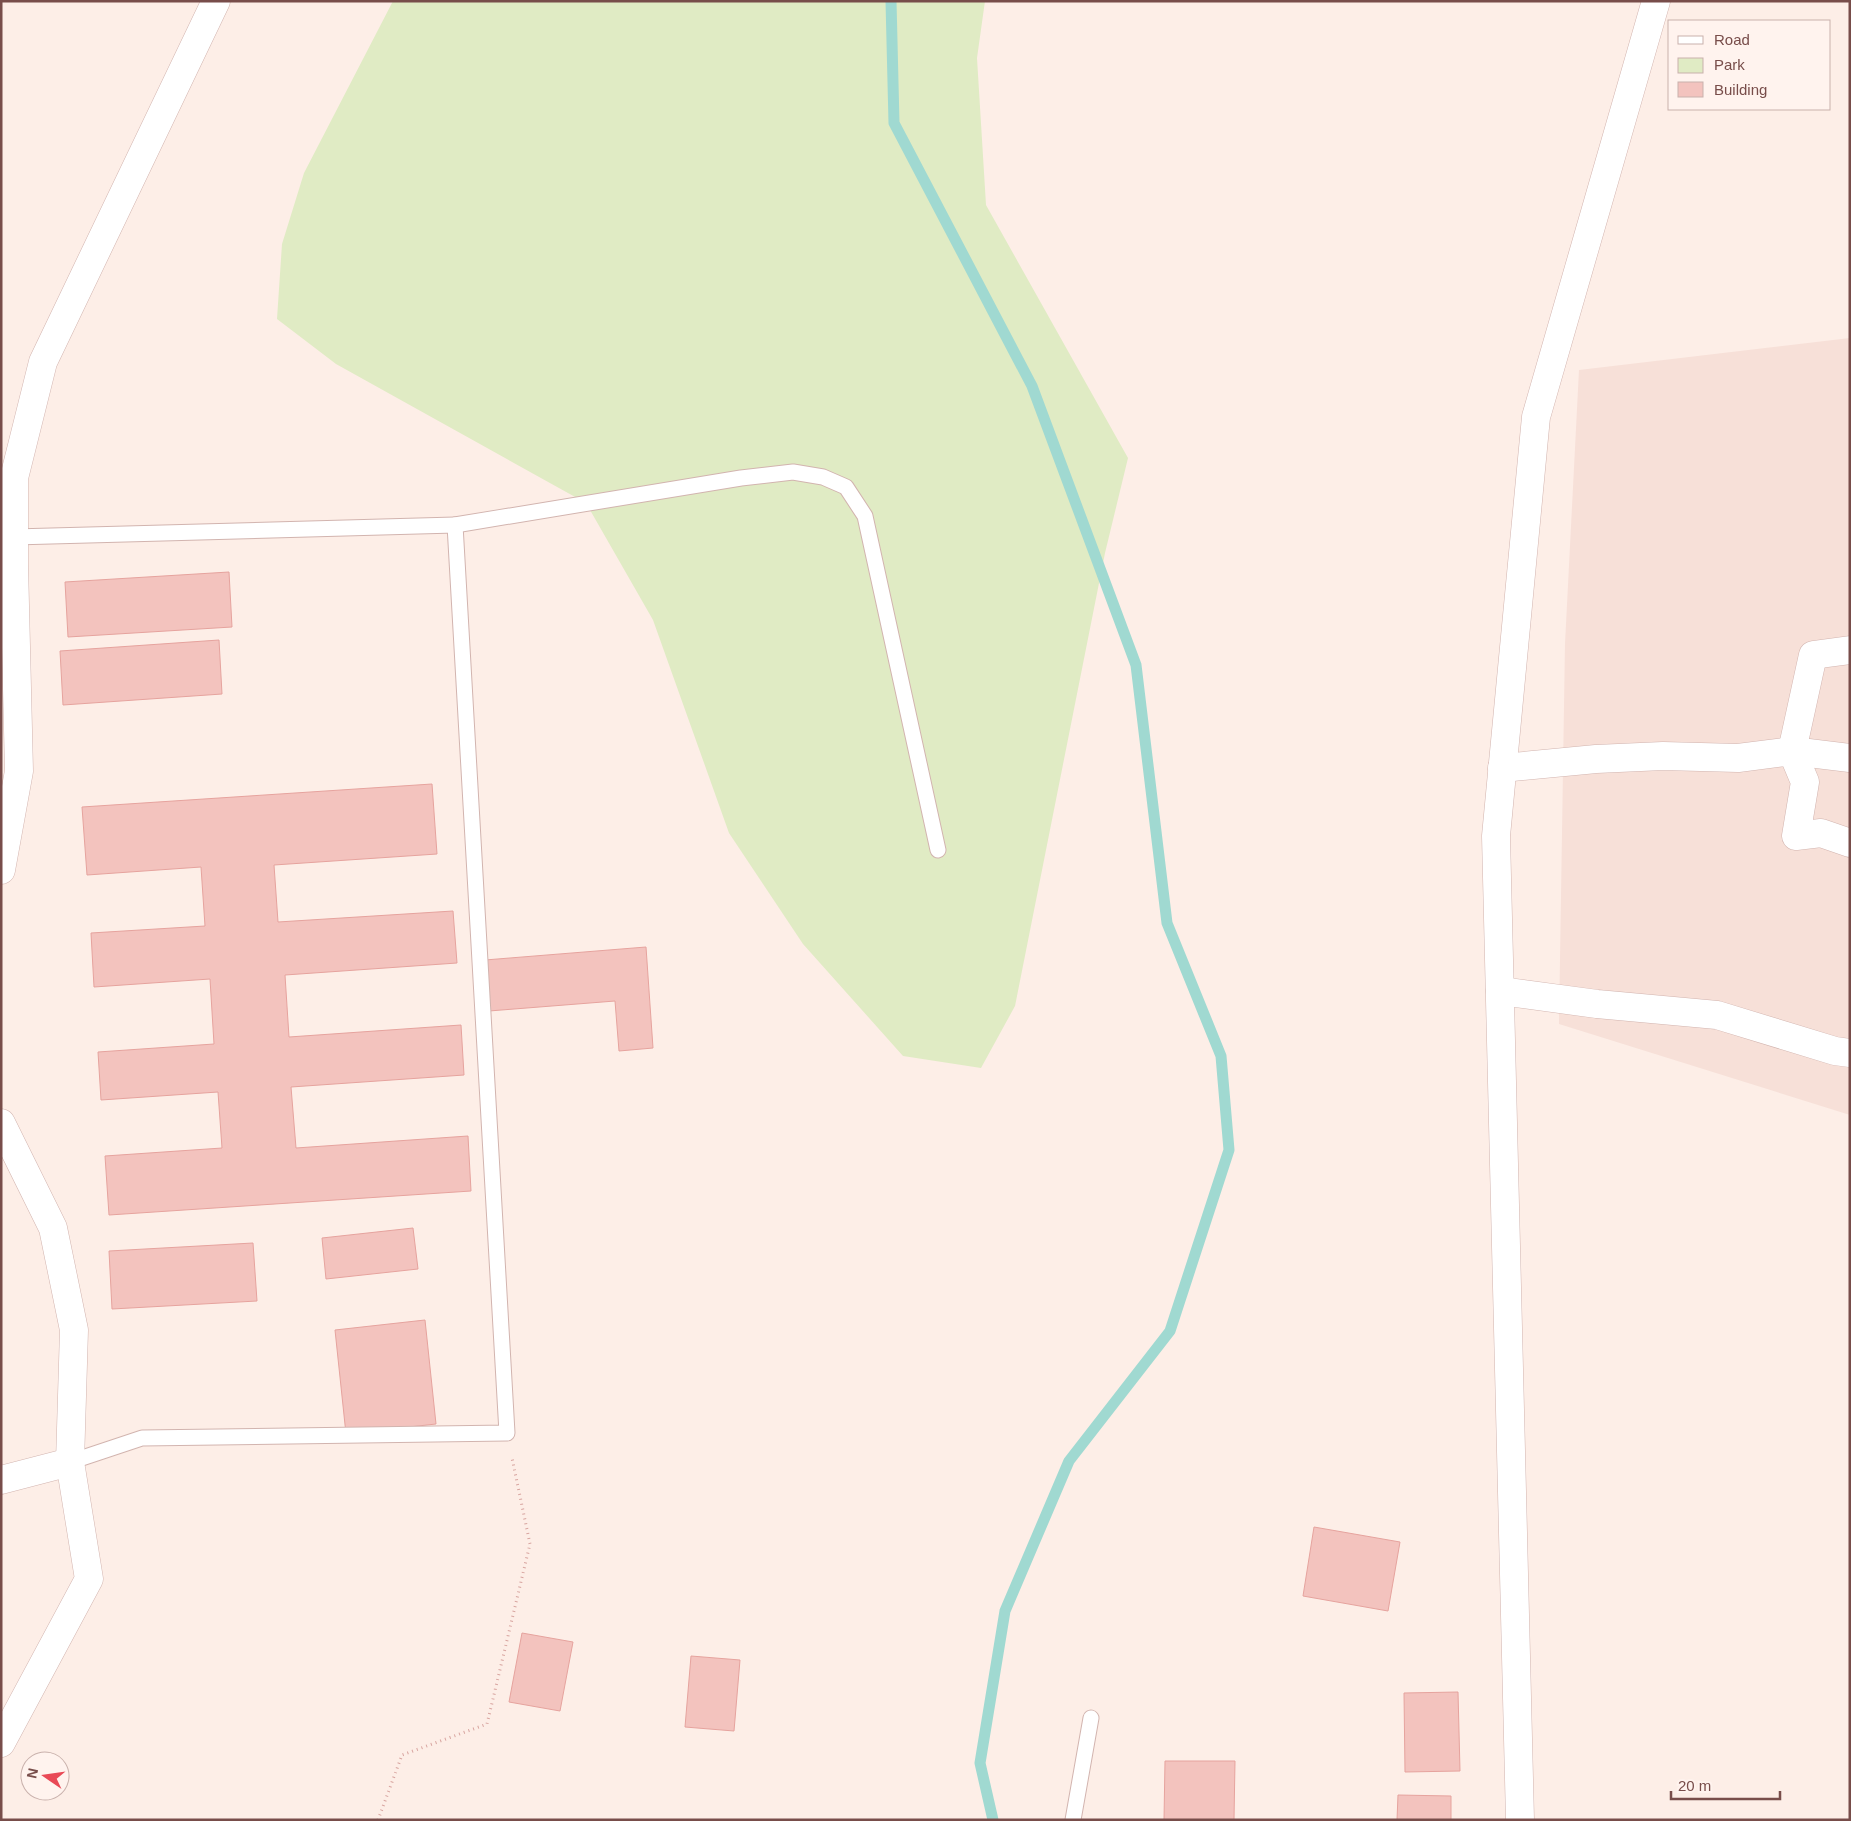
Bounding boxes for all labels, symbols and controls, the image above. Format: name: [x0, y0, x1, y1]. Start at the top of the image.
legend: [1668, 20, 1831, 110]
text: Road: [1714, 31, 1750, 48]
text: Park: [1714, 56, 1745, 73]
text: Building: [1714, 81, 1767, 98]
north arrow: [20, 1751, 70, 1801]
text: N: [23, 1766, 41, 1780]
scale bar: [1671, 1768, 1780, 1800]
text: 20 m: [1678, 1777, 1711, 1794]

